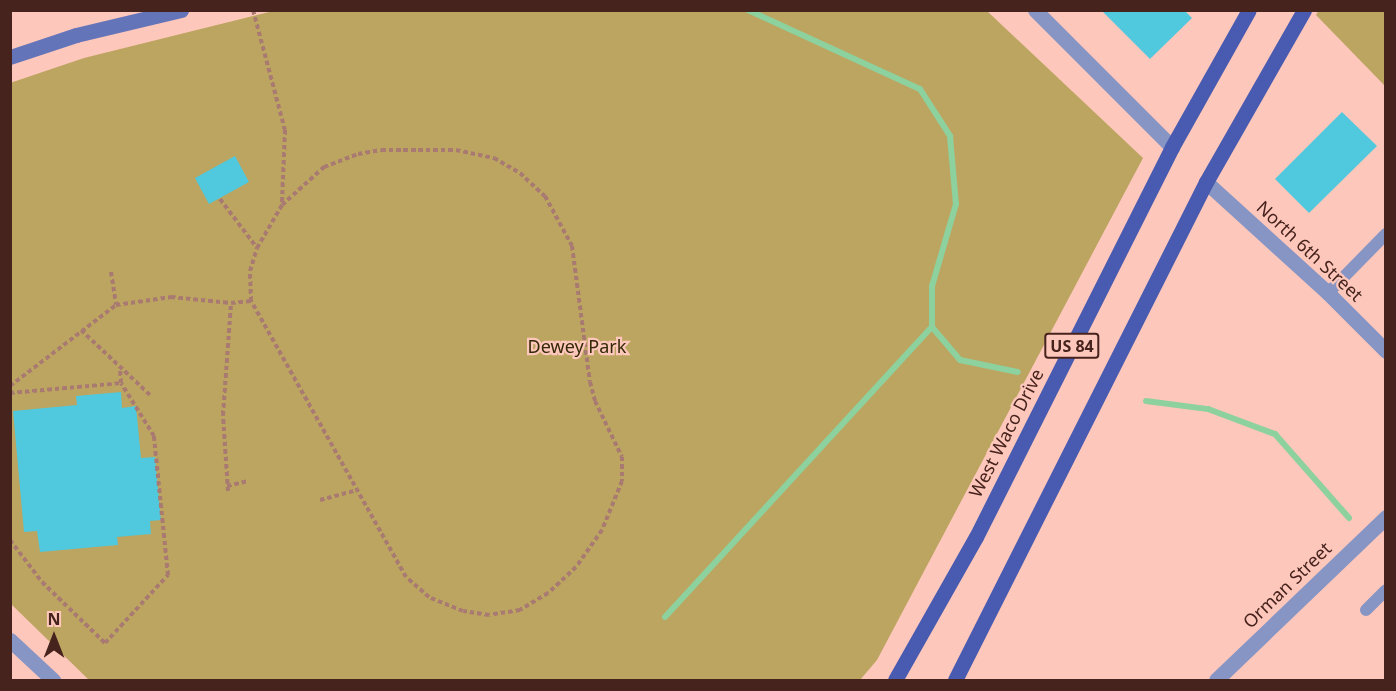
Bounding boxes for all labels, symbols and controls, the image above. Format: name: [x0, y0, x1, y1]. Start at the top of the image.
street label: North 6th Street: [1252, 196, 1368, 306]
road number: US 84: [1044, 333, 1100, 359]
park label: Dewey Park: [528, 335, 626, 357]
street label: West Waco Drive: [964, 365, 1048, 501]
street label: Orman Street: [1238, 537, 1336, 633]
north arrow: [24, 607, 84, 667]
text: N: [47, 608, 61, 630]

